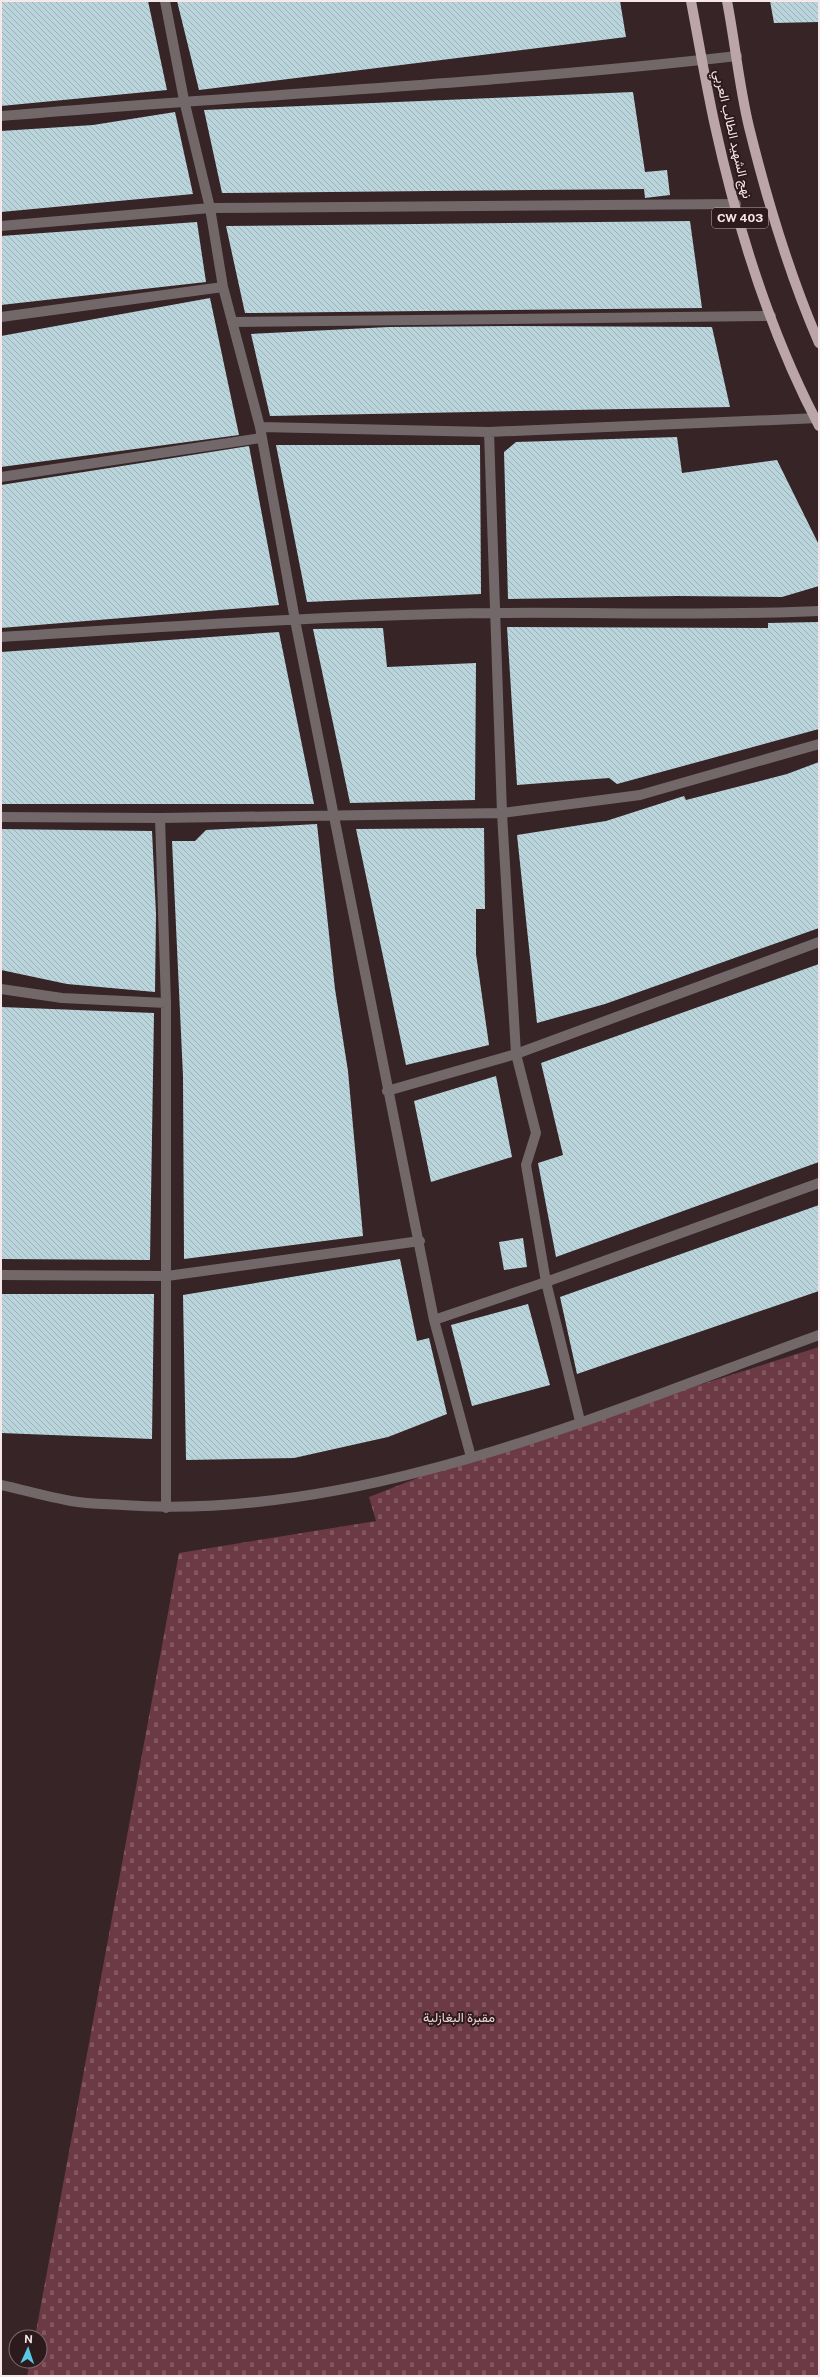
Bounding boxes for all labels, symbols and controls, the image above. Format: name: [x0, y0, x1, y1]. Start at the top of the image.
street label: نهج الشهيد الطالب العربي: [708, 68, 755, 201]
road number: CW 403: [712, 208, 768, 228]
park label: مقبرة البغازلية: [423, 2010, 495, 2026]
north arrow: [8, 2329, 48, 2369]
text: N: [24, 2333, 33, 2345]

